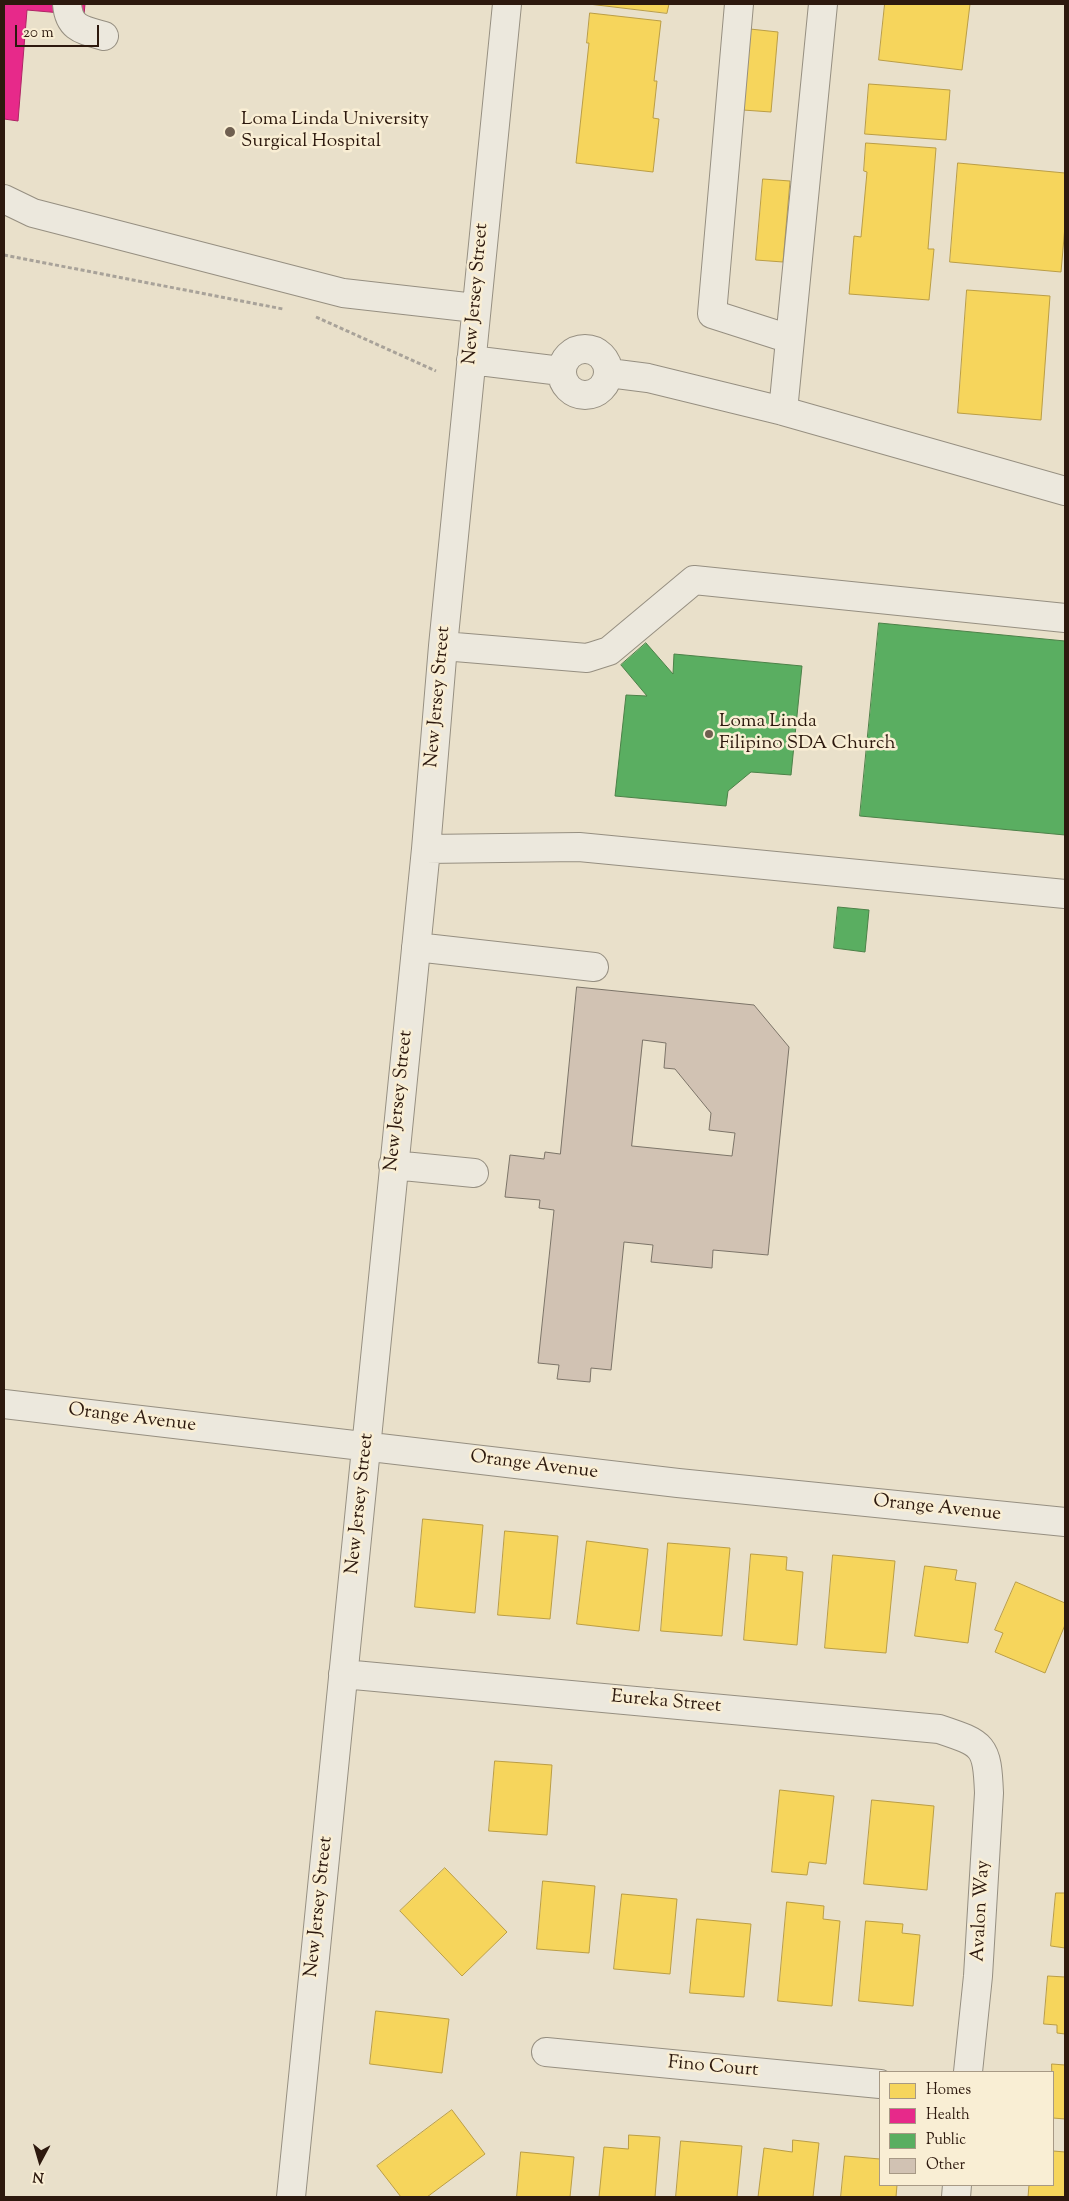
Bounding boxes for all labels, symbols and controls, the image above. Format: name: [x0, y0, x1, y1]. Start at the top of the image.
scale bar: [18, 15, 101, 47]
text: 20 m: [23, 23, 54, 44]
place label: Loma Linda University Surgical Hospital: [241, 110, 429, 154]
marker: Loma Linda University Surgical Hospital: [223, 125, 237, 139]
street label: New Jersey Street: [459, 222, 495, 366]
street label: New Jersey Street: [421, 625, 457, 769]
place label: Loma Linda Filipino SDA Church: [719, 712, 896, 756]
marker: Loma Linda Filipino SDA Church: [703, 728, 715, 740]
street label: New Jersey Street: [381, 1029, 419, 1173]
street label: Orange Avenue: [67, 1400, 197, 1438]
street label: New Jersey Street: [342, 1432, 380, 1576]
street label: Orange Avenue: [469, 1447, 599, 1485]
street label: Orange Avenue: [872, 1491, 1002, 1527]
street label: Eureka Street: [610, 1687, 722, 1719]
street label: New Jersey Street: [301, 1835, 339, 1979]
street label: Avalon Way: [968, 1860, 996, 1962]
street label: Fino Court: [667, 2053, 759, 2083]
legend: [879, 2071, 1054, 2186]
text: Homes: [926, 2080, 971, 2101]
text: Health: [926, 2105, 970, 2126]
text: Public: [926, 2130, 966, 2151]
north arrow: [15, 2136, 65, 2186]
text: Other: [926, 2155, 965, 2176]
text: N: [32, 2165, 45, 2186]

